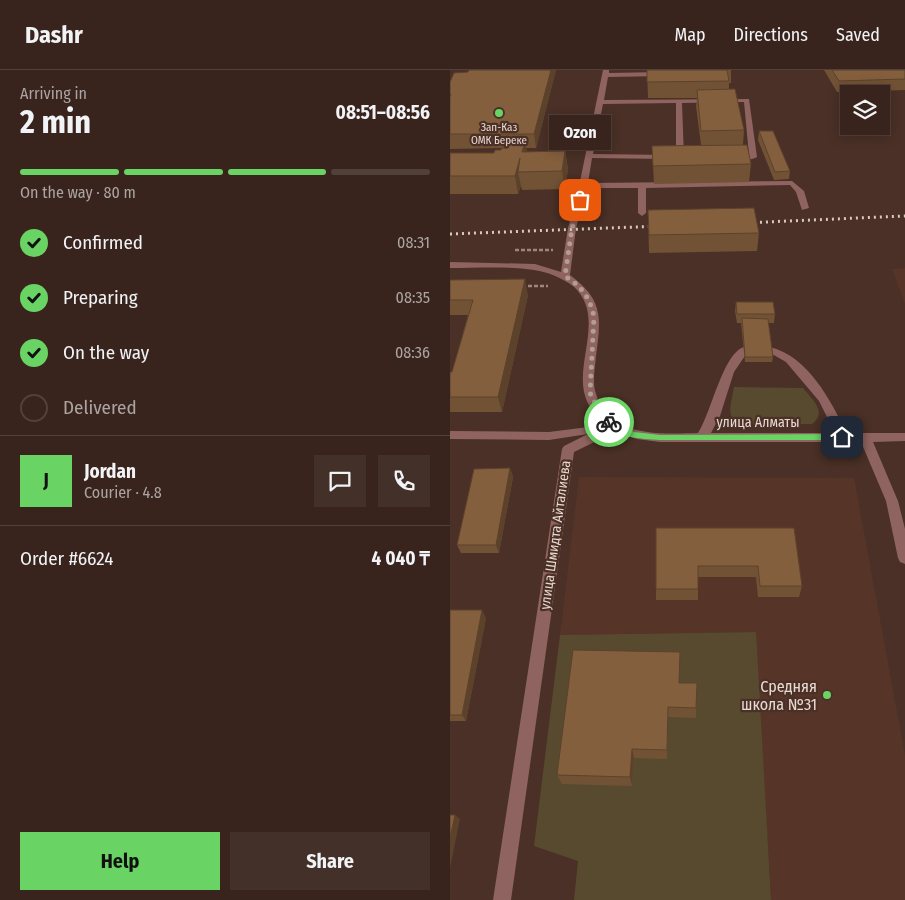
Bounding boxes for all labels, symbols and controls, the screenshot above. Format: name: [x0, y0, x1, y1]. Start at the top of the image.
text: Dashr: [25, 21, 83, 49]
text: Map: [674, 24, 706, 46]
text: Directions: [734, 24, 808, 46]
text: Saved: [836, 24, 880, 46]
text: Arriving in: [20, 84, 87, 103]
map controls: [840, 85, 890, 135]
button: layers: [840, 85, 890, 135]
text: 08:51–08:56: [336, 101, 430, 124]
text: 2 min: [20, 103, 91, 141]
marker: Зап-Каз ОМК Береке: [493, 107, 505, 119]
callout: Ozon: [549, 115, 611, 150]
place label: Зап-Каз ОМК Береке: [471, 121, 527, 147]
text: Ozon: [563, 123, 597, 142]
pin: [559, 179, 601, 221]
text: On the way · 80 m: [20, 183, 136, 202]
icon: bag: [566, 186, 594, 214]
icon: check: [20, 229, 48, 257]
text: Confirmed: [63, 231, 143, 254]
text: 08:31: [397, 233, 430, 252]
icon: check: [20, 284, 48, 312]
text: Preparing: [63, 286, 138, 309]
text: 08:35: [396, 288, 430, 307]
icon: check: [20, 339, 48, 367]
text: On the way: [63, 341, 149, 364]
text: 08:36: [395, 343, 430, 362]
text: Delivered: [63, 396, 137, 419]
courier: [584, 397, 634, 447]
icon: bike: [595, 408, 623, 436]
street label: улица Алматы: [716, 414, 800, 431]
pin: [821, 416, 863, 458]
icon: home: [828, 423, 856, 451]
button: chat: [314, 455, 366, 507]
button: phone: [378, 455, 430, 507]
street label: улица Шмидта Айталиева: [537, 459, 574, 611]
text: Jordan: [84, 460, 136, 483]
text: J: [43, 469, 49, 492]
text: Courier · 4.8: [84, 483, 162, 502]
text: Order #6624: [20, 547, 114, 570]
text: 4 040 ₸: [371, 547, 430, 570]
place label: Средняя школа №31: [741, 677, 817, 714]
marker: Средняя школа №31: [821, 689, 833, 701]
button: Help: [20, 832, 220, 890]
button: Share: [230, 832, 430, 890]

